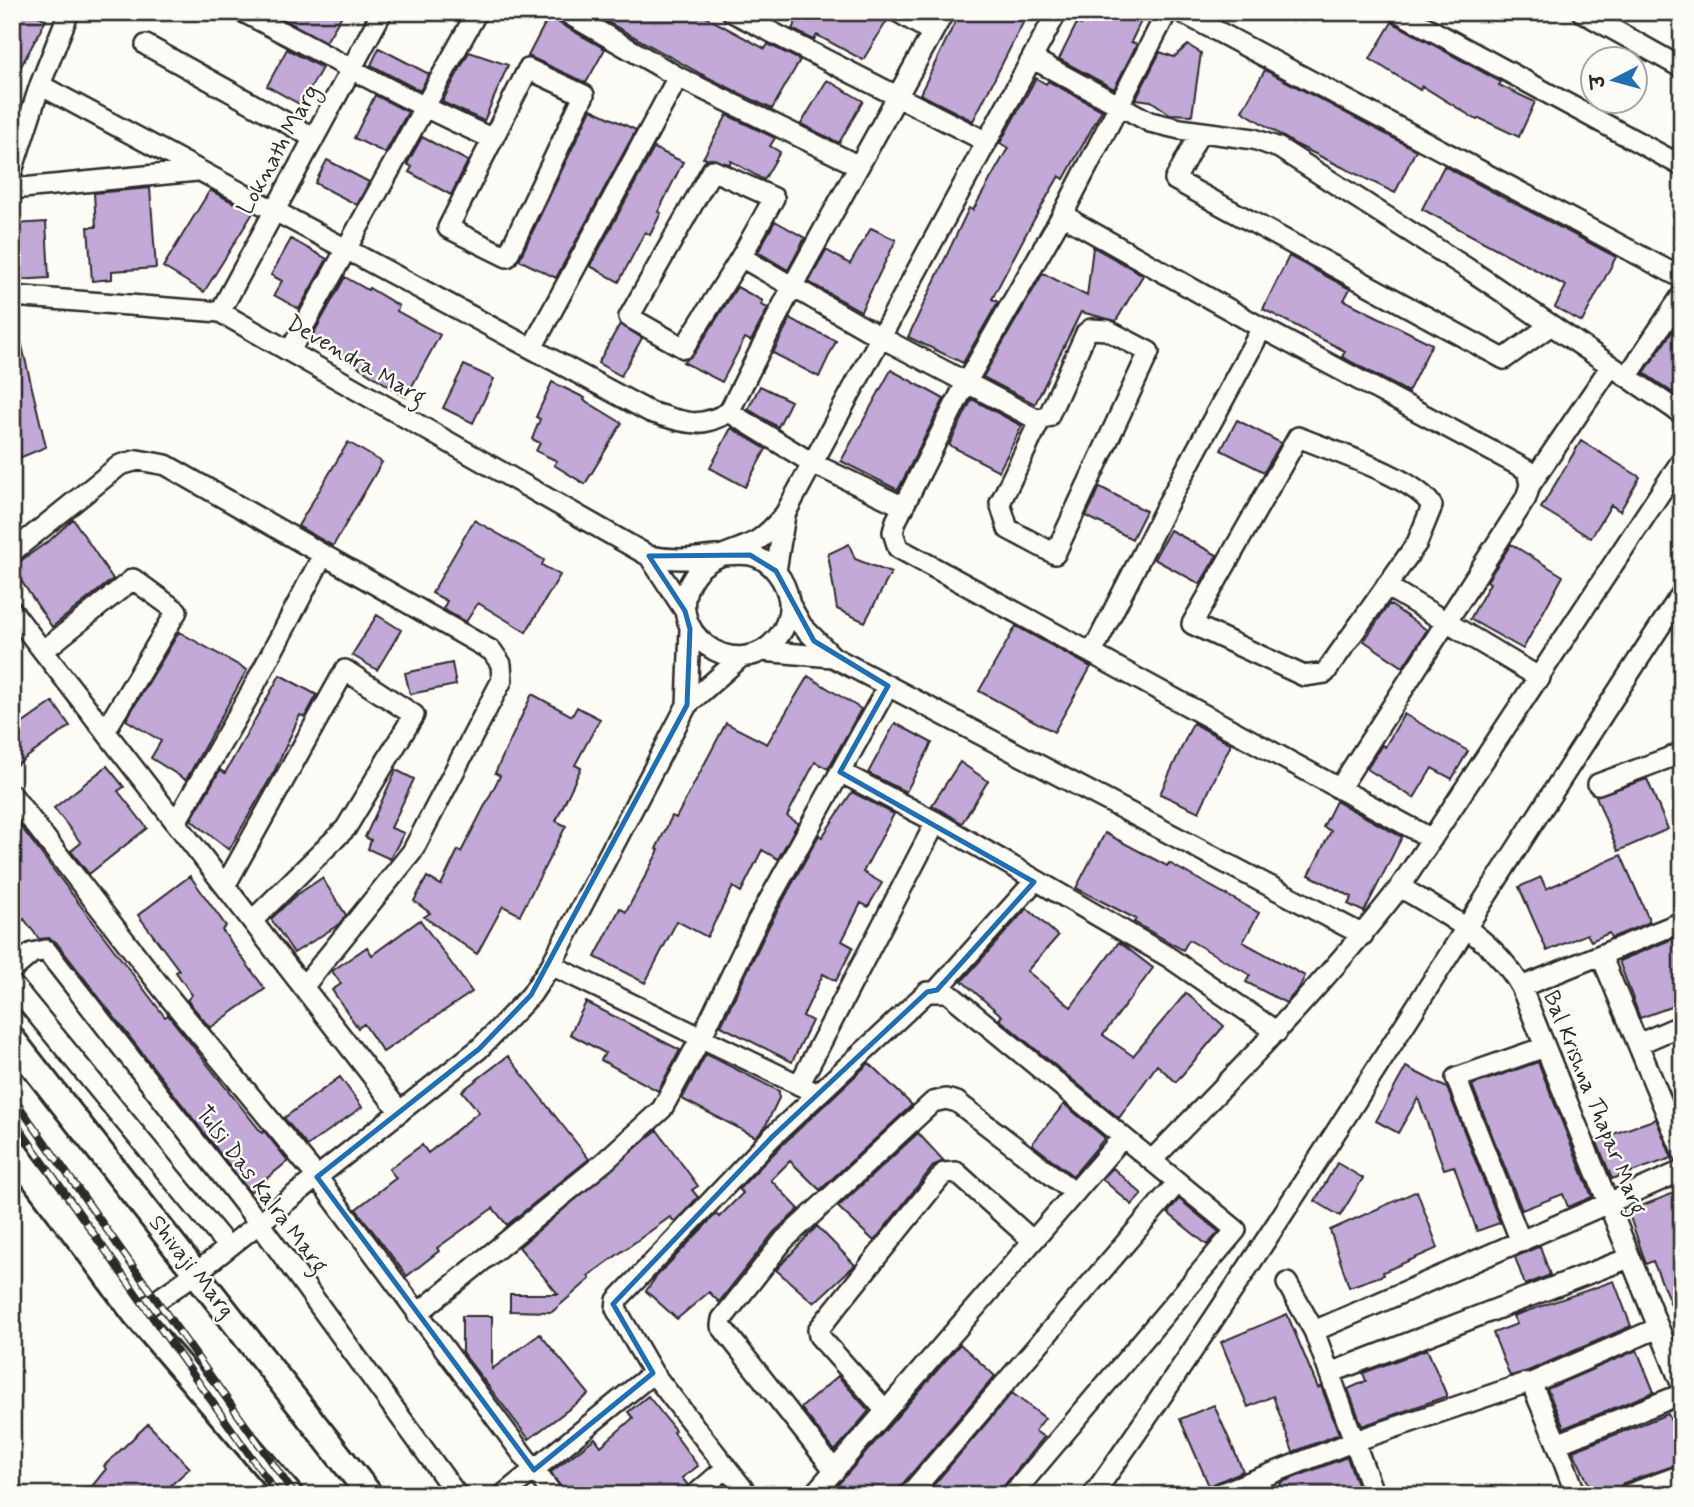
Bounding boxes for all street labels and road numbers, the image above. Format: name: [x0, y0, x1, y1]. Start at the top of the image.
street label: Loknath Marg: [231, 80, 329, 221]
street label: Devendra Marg: [280, 309, 431, 415]
street label: Bal Krishna Thapar Marg: [1533, 986, 1653, 1220]
street label: Tulsi Das Kalra Marg: [186, 1100, 334, 1281]
street label: Shivaji Marg: [141, 1209, 241, 1325]

